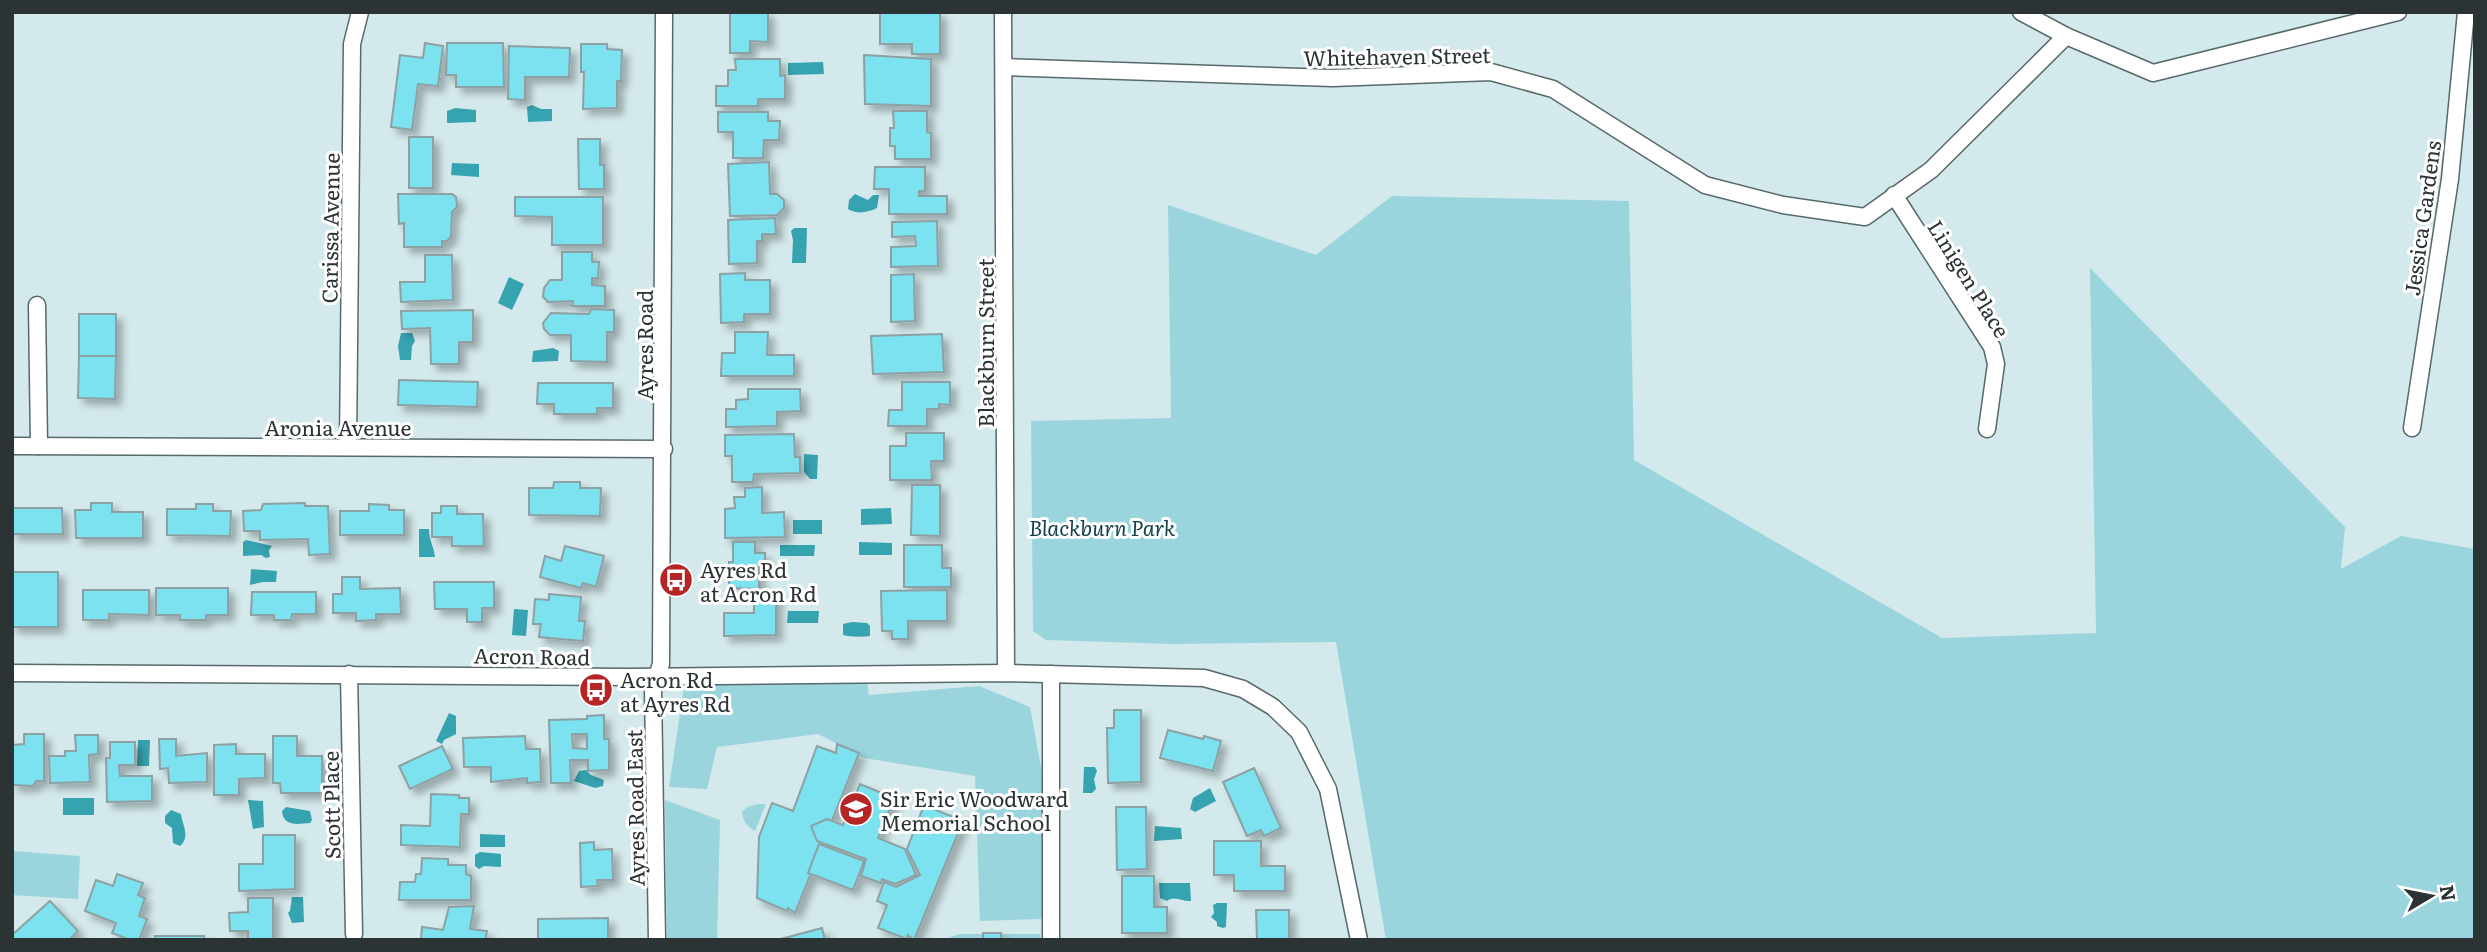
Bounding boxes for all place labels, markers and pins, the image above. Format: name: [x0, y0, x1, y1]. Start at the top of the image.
place label: Ayres Rd at Acron Rd: [700, 553, 817, 608]
bus stop icon: Ayres Rd at Acron Rd: [657, 561, 695, 599]
place label: Acron Rd at Ayres Rd: [620, 663, 731, 718]
bus stop icon: Acron Rd at Ayres Rd: [577, 671, 615, 709]
place label: Sir Eric Woodward Memorial School: [880, 782, 1069, 837]
school or university icon: Sir Eric Woodward Memorial School: [837, 790, 875, 828]

